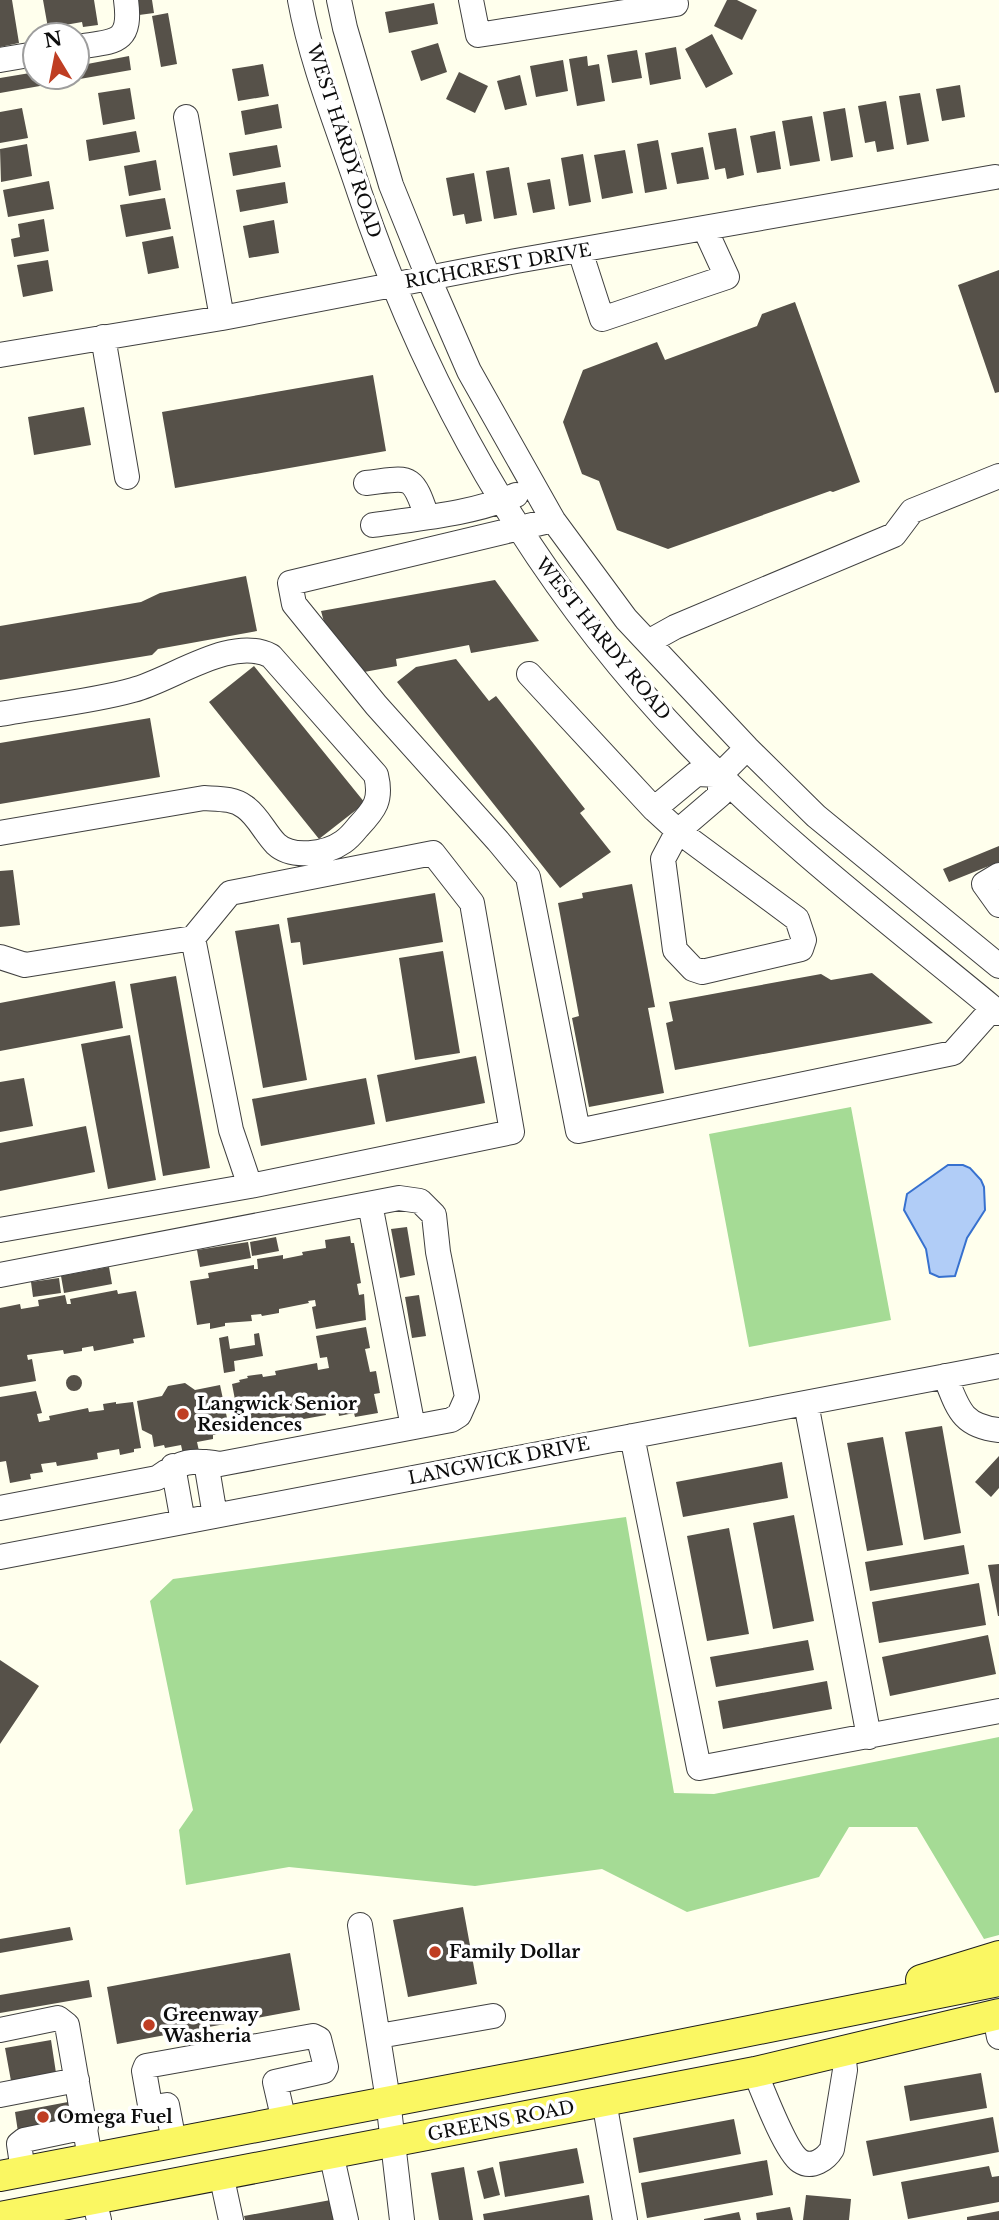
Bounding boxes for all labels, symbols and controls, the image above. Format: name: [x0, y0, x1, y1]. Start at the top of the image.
north arrow: [21, 21, 91, 91]
text: N: [42, 27, 64, 53]
street label: WEST HARDY ROAD: [302, 40, 386, 241]
street label: RICHCREST DRIVE: [403, 239, 593, 293]
street label: WEST HARDY ROAD: [530, 553, 675, 725]
place label: Langwick Senior Residences: [197, 1393, 357, 1436]
marker: Langwick Senior Residences: [175, 1406, 191, 1422]
street label: LANGWICK DRIVE: [406, 1433, 592, 1489]
place label: Family Dollar: [449, 1941, 580, 1963]
marker: Family Dollar: [427, 1944, 443, 1960]
place label: Greenway Washeria: [162, 2004, 259, 2047]
marker: Greenway Washeria: [141, 2017, 157, 2033]
street label: GREENS ROAD: [426, 2096, 576, 2146]
place label: Omega Fuel: [57, 2106, 173, 2128]
marker: Omega Fuel: [35, 2109, 51, 2125]

